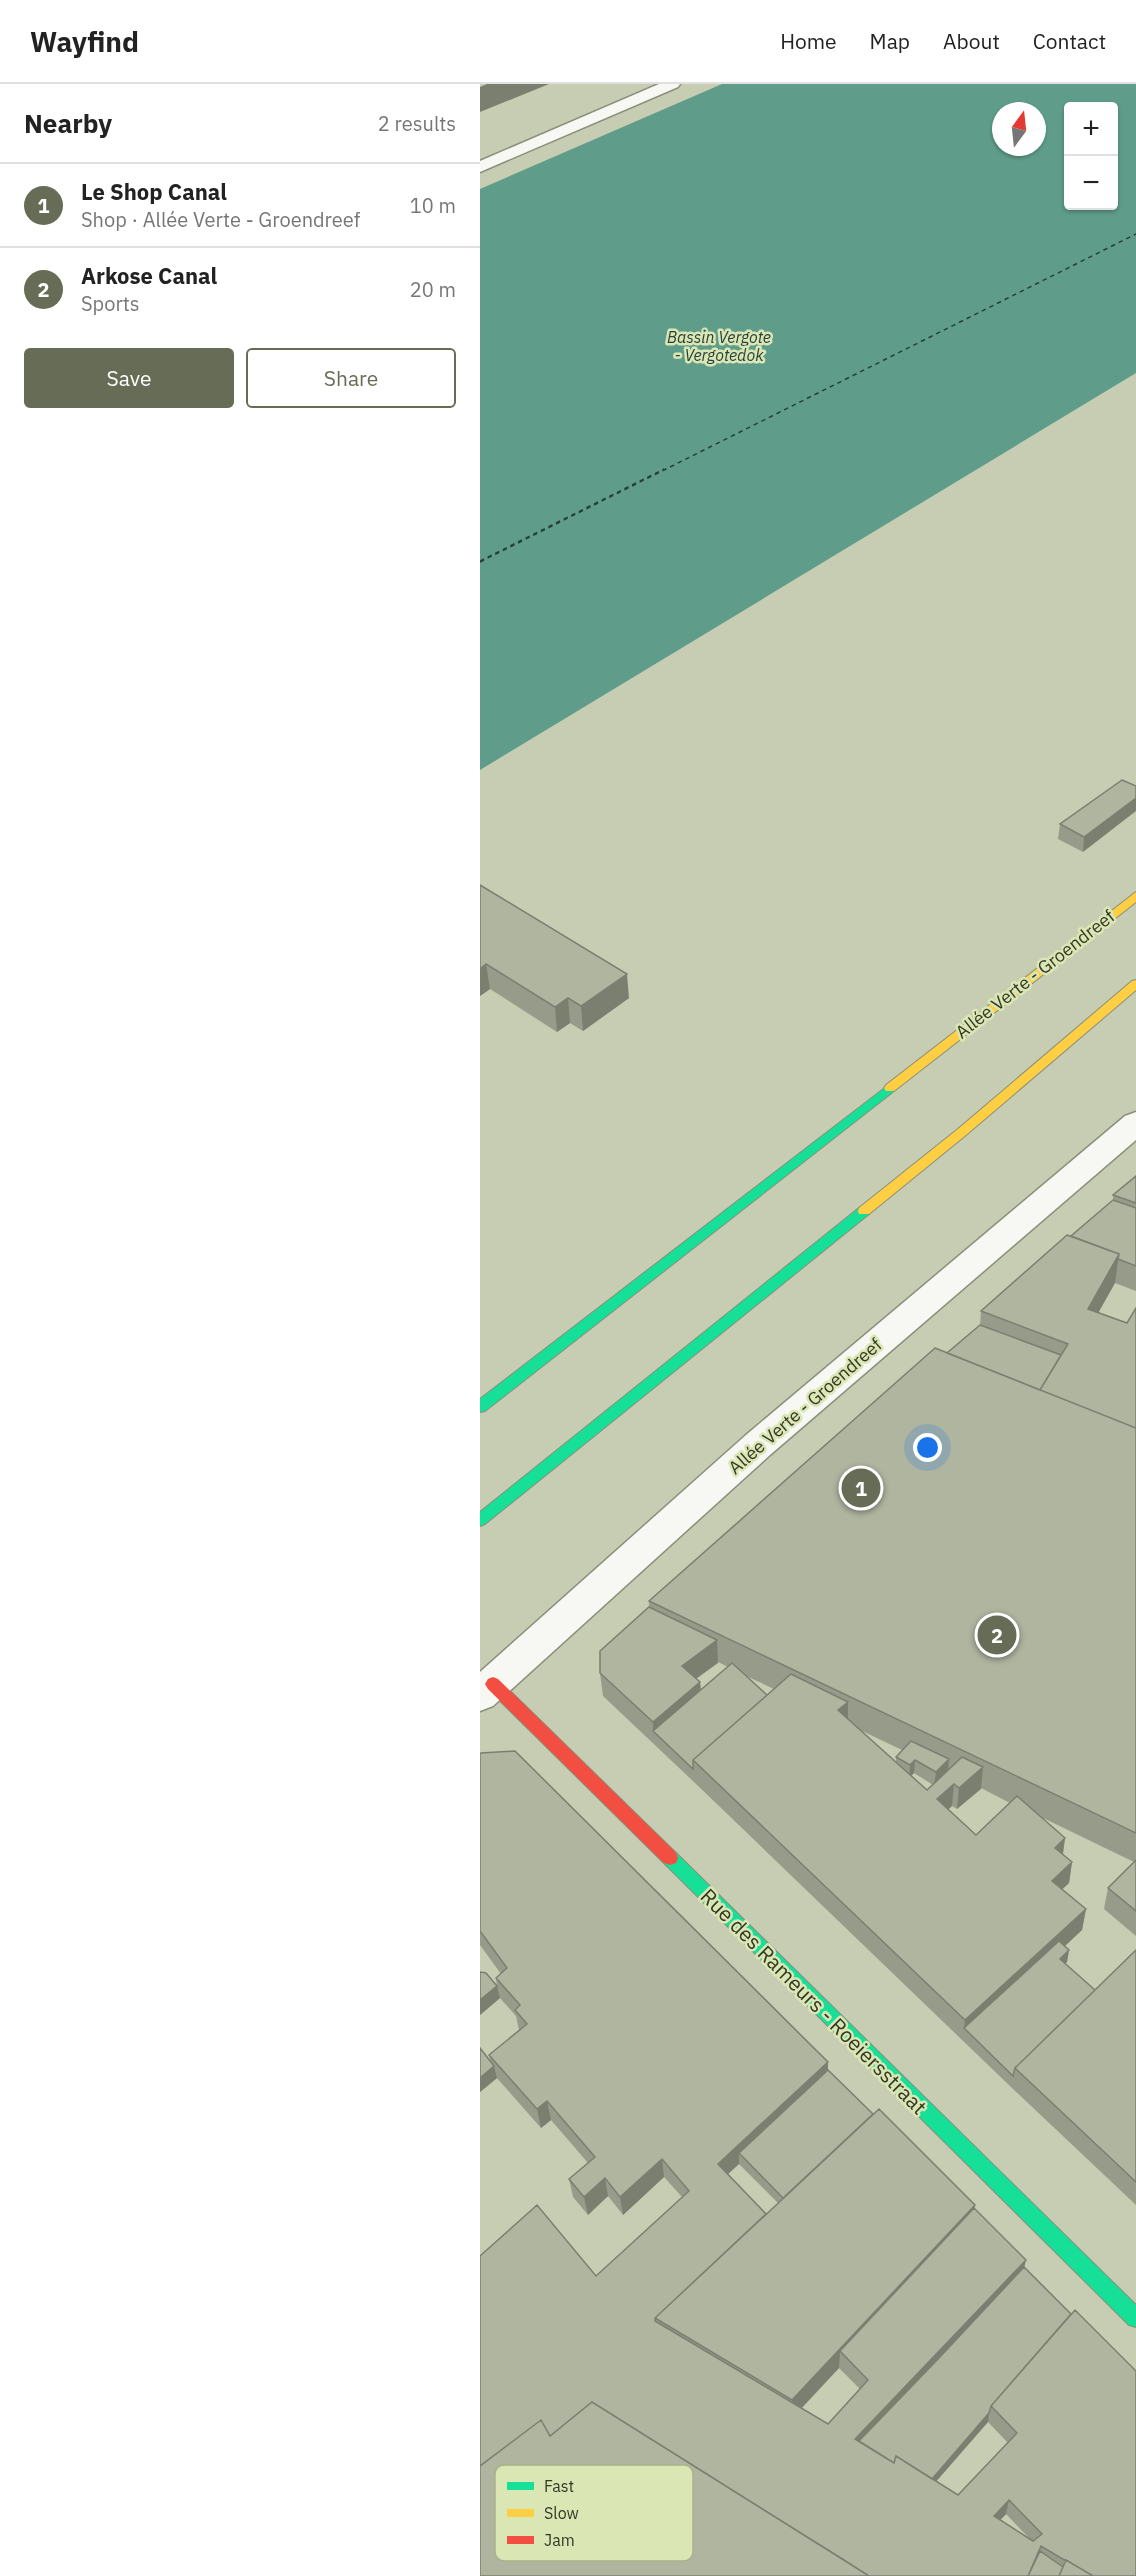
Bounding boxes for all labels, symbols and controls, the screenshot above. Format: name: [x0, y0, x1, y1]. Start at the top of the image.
text: Wayfind: [30, 23, 139, 60]
text: Home: [780, 27, 837, 55]
text: Map: [870, 27, 910, 55]
text: About: [943, 27, 1000, 55]
text: Contact: [1033, 27, 1106, 55]
north arrow: [992, 102, 1046, 156]
map controls: [1064, 102, 1118, 210]
button: +: [1064, 102, 1118, 156]
text: Nearby: [24, 106, 112, 140]
text: 2 results: [378, 110, 456, 137]
button: −: [1064, 156, 1118, 210]
text: Le Shop Canal: [81, 177, 227, 206]
text: 1: [38, 192, 50, 219]
text: 10 m: [410, 192, 456, 219]
text: Shop · Allée Verte - Groendreef: [81, 206, 360, 233]
text: Arkose Canal: [81, 261, 217, 290]
text: 2: [38, 276, 50, 303]
text: 20 m: [410, 276, 456, 303]
text: Sports: [81, 290, 140, 317]
water label: Bassin Vergote - Vergotedok: [667, 327, 771, 365]
button: Save: [24, 348, 234, 408]
button: Share: [246, 348, 456, 408]
street label: Allée Verte - Groendreef: [951, 905, 1119, 1043]
street label: Allée Verte - Groendreef: [724, 1333, 887, 1479]
your location: [913, 1433, 942, 1462]
pin: 1: [842, 1466, 880, 1510]
pin: 2: [978, 1612, 1016, 1658]
street label: Rue des Rameurs - Roeiersstraat: [695, 1882, 933, 2120]
legend: [495, 2465, 693, 2561]
text: Fast: [544, 2476, 574, 2496]
text: Slow: [544, 2503, 579, 2523]
text: Jam: [544, 2530, 575, 2550]

